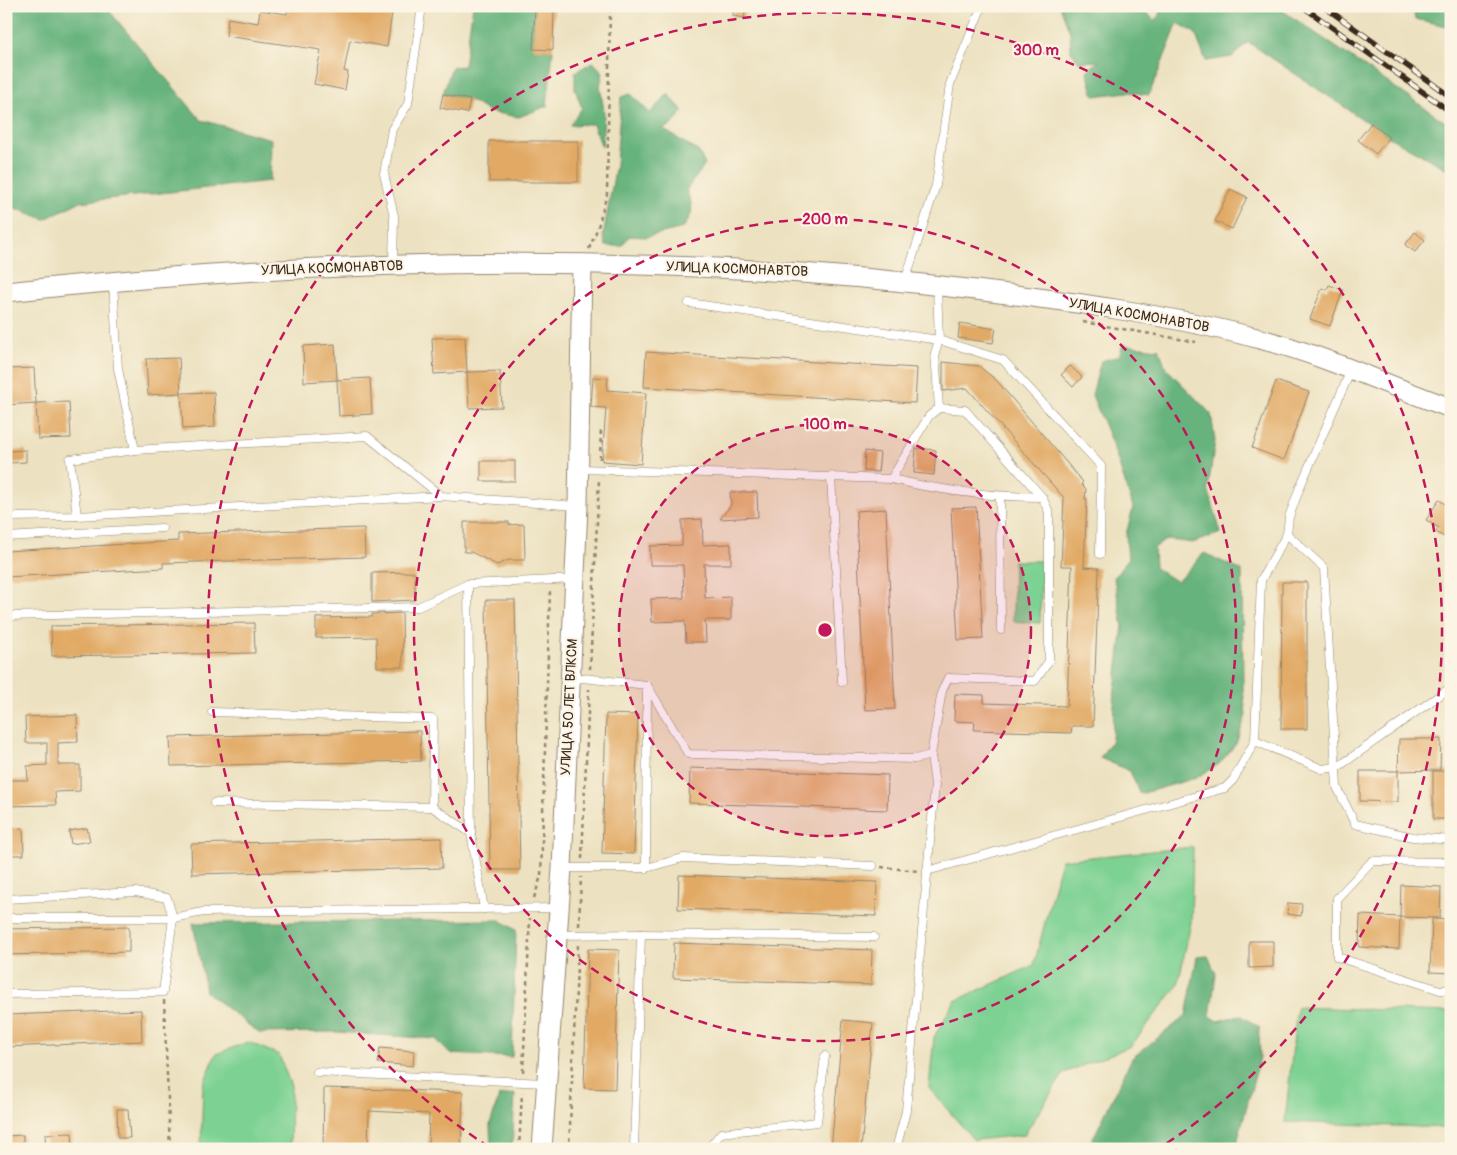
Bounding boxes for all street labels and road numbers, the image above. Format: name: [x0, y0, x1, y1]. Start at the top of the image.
street label: УЛИЦА КОСМОНАВТОВ: [261, 257, 403, 279]
street label: УЛИЦА КОСМОНАВТОВ: [666, 258, 808, 280]
street label: УЛИЦА КОСМОНАВТОВ: [1067, 294, 1211, 336]
street label: УЛИЦА 50 ЛЕТ ВЛКСМ: [557, 638, 581, 776]

